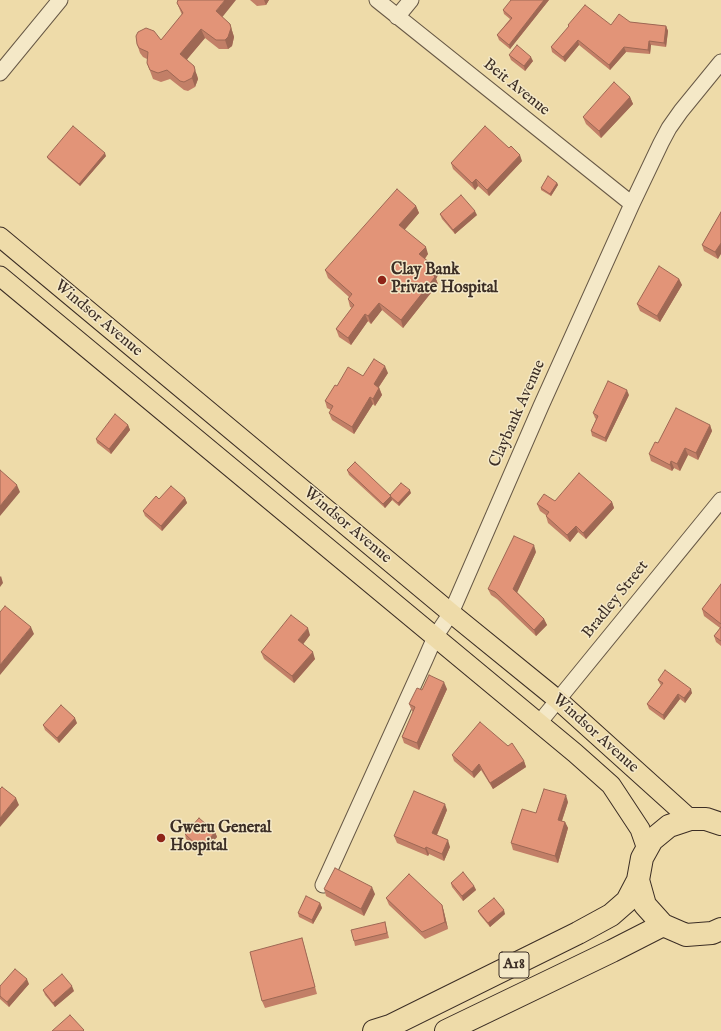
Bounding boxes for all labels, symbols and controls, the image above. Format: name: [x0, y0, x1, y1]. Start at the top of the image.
street label: Beit Avenue: [479, 55, 553, 121]
place label: Clay Bank Private Hospital: [391, 261, 498, 299]
marker: Clay Bank Private Hospital: [376, 274, 388, 286]
street label: Windsor Avenue: [50, 277, 146, 361]
street label: Claybank Avenue: [486, 357, 550, 471]
street label: Windsor Avenue: [299, 484, 395, 568]
street label: Bradley Street: [579, 557, 653, 643]
street label: Windsor Avenue: [548, 690, 642, 778]
place label: Gweru General Hospital: [170, 819, 271, 857]
marker: Gweru General Hospital: [155, 832, 167, 844]
road number: A18: [499, 952, 529, 978]

